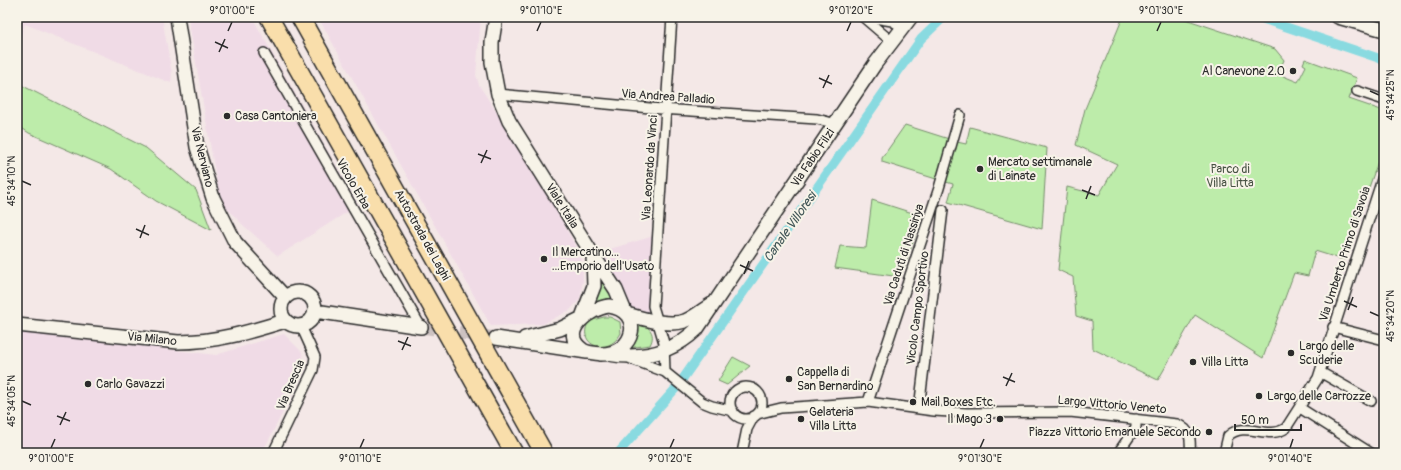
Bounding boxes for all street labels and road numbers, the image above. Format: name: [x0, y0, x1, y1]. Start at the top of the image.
street label: Via Andrea Palladio: [621, 86, 716, 108]
street label: Via Leonardo da Vinci: [639, 115, 661, 221]
street label: Via Nerviano: [187, 125, 217, 189]
street label: Via Fabio Filzi: [788, 126, 838, 190]
street label: Vicolo Erba: [333, 156, 374, 212]
street label: Viale Italia: [542, 181, 582, 232]
street label: Via Umberto Primo di Savoia: [1316, 184, 1374, 323]
street label: Autostrada dei Laghi: [391, 187, 453, 283]
street label: Via Caduti di Nassiriya: [880, 202, 928, 308]
street label: Vicolo Campo Sportivo: [904, 250, 932, 366]
street label: Via Milano: [126, 329, 178, 349]
street label: Via Brescia: [274, 357, 309, 413]
street label: Largo Vittorio Veneto: [1057, 393, 1168, 417]

